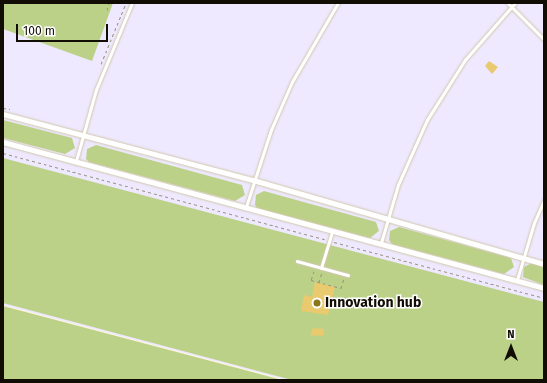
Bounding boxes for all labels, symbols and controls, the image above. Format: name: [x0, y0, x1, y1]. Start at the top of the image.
scale bar: [18, 16, 110, 42]
text: 100 m: [23, 24, 55, 38]
place label: Innovation hub: [325, 295, 421, 311]
marker: Innovation hub: [312, 298, 322, 308]
north arrow: [491, 327, 531, 367]
text: N: [507, 328, 515, 341]

